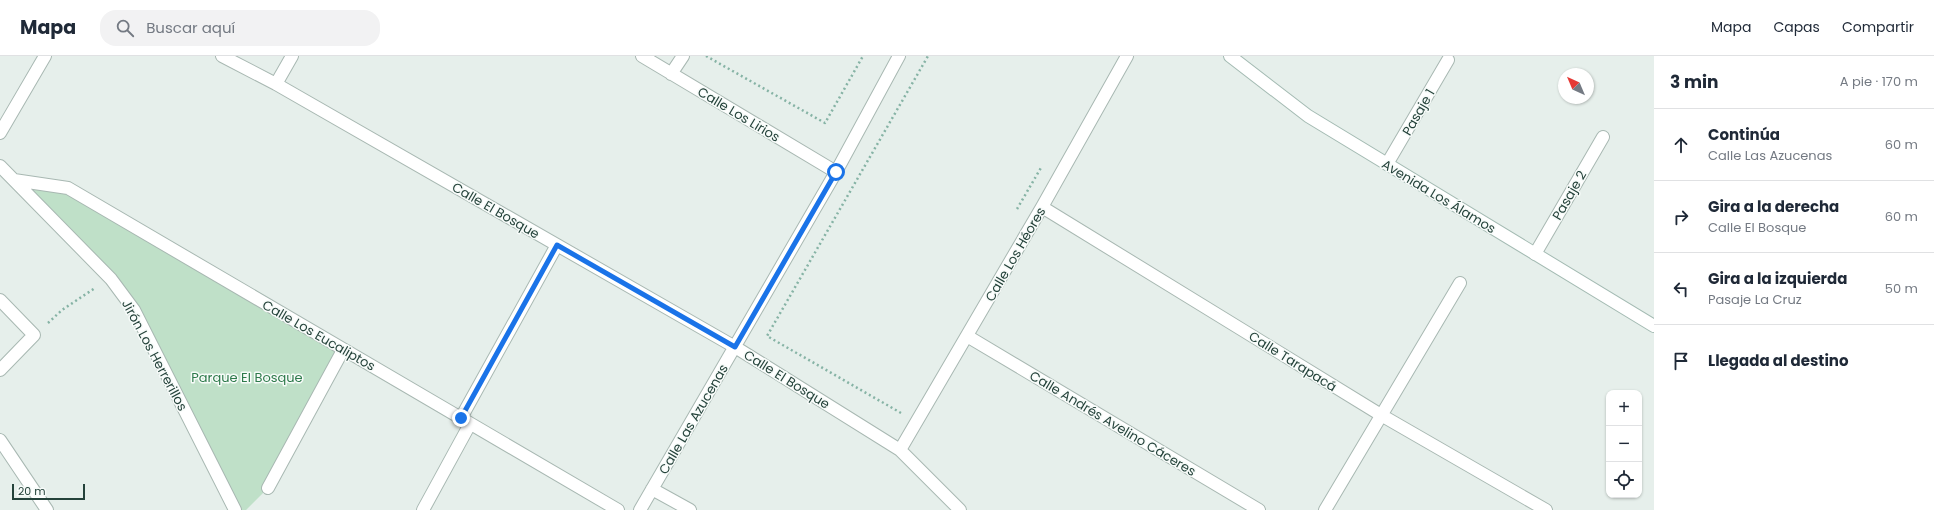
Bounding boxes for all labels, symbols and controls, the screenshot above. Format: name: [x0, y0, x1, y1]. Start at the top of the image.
search box: [100, 10, 380, 46]
text: Mapa: [20, 14, 76, 41]
icon: search: [114, 17, 136, 39]
text: Buscar aquí: [146, 17, 235, 38]
text: Mapa: [1711, 17, 1751, 37]
text: Capas: [1773, 17, 1820, 37]
text: Compartir: [1842, 17, 1914, 37]
north arrow: [1558, 68, 1594, 104]
text: 3 min: [1670, 70, 1718, 94]
text: A pie · 170 m: [1840, 72, 1918, 91]
street label: Calle Los Lirios: [694, 82, 784, 147]
street label: Pasaje 1: [1398, 85, 1439, 139]
text: Continúa: [1708, 124, 1780, 145]
icon: ahead: [1670, 134, 1692, 156]
text: 60 m: [1885, 135, 1918, 154]
text: Calle Las Azucenas: [1708, 146, 1832, 165]
street label: Avenida Los Álamos: [1378, 155, 1500, 238]
route start: [827, 163, 845, 181]
street label: Pasaje 2: [1548, 167, 1591, 223]
street label: Calle El Bosque: [448, 178, 543, 243]
text: Gira a la derecha: [1708, 196, 1839, 217]
street label: Calle Los Héores: [981, 203, 1050, 305]
icon: right: [1670, 206, 1692, 228]
text: 60 m: [1885, 207, 1918, 226]
text: Calle El Bosque: [1708, 218, 1806, 237]
text: Gira a la izquierda: [1708, 268, 1847, 289]
icon: left: [1670, 278, 1692, 300]
text: 50 m: [1885, 279, 1918, 298]
text: Pasaje La Cruz: [1708, 290, 1802, 309]
street label: Calle Los Eucaliptos: [259, 295, 379, 376]
street label: Jirón Los Herrerillos: [117, 296, 192, 414]
street label: Calle Tarapacá: [1245, 327, 1340, 396]
street label: Calle El Bosque: [740, 345, 833, 414]
icon: arrive: [1670, 350, 1692, 372]
text: Llegada al destino: [1708, 350, 1849, 371]
street label: Calle Las Azucenas: [654, 361, 733, 478]
street label: Calle Andrés Avelino Cáceres: [1026, 366, 1200, 481]
park label: Parque El Bosque: [191, 368, 303, 387]
map controls: [1606, 390, 1642, 498]
button: +: [1606, 390, 1642, 426]
route end: [452, 409, 470, 427]
button: −: [1606, 426, 1642, 462]
button: locate: [1606, 462, 1642, 498]
scale bar: [12, 482, 85, 501]
text: 20 m: [18, 483, 46, 499]

